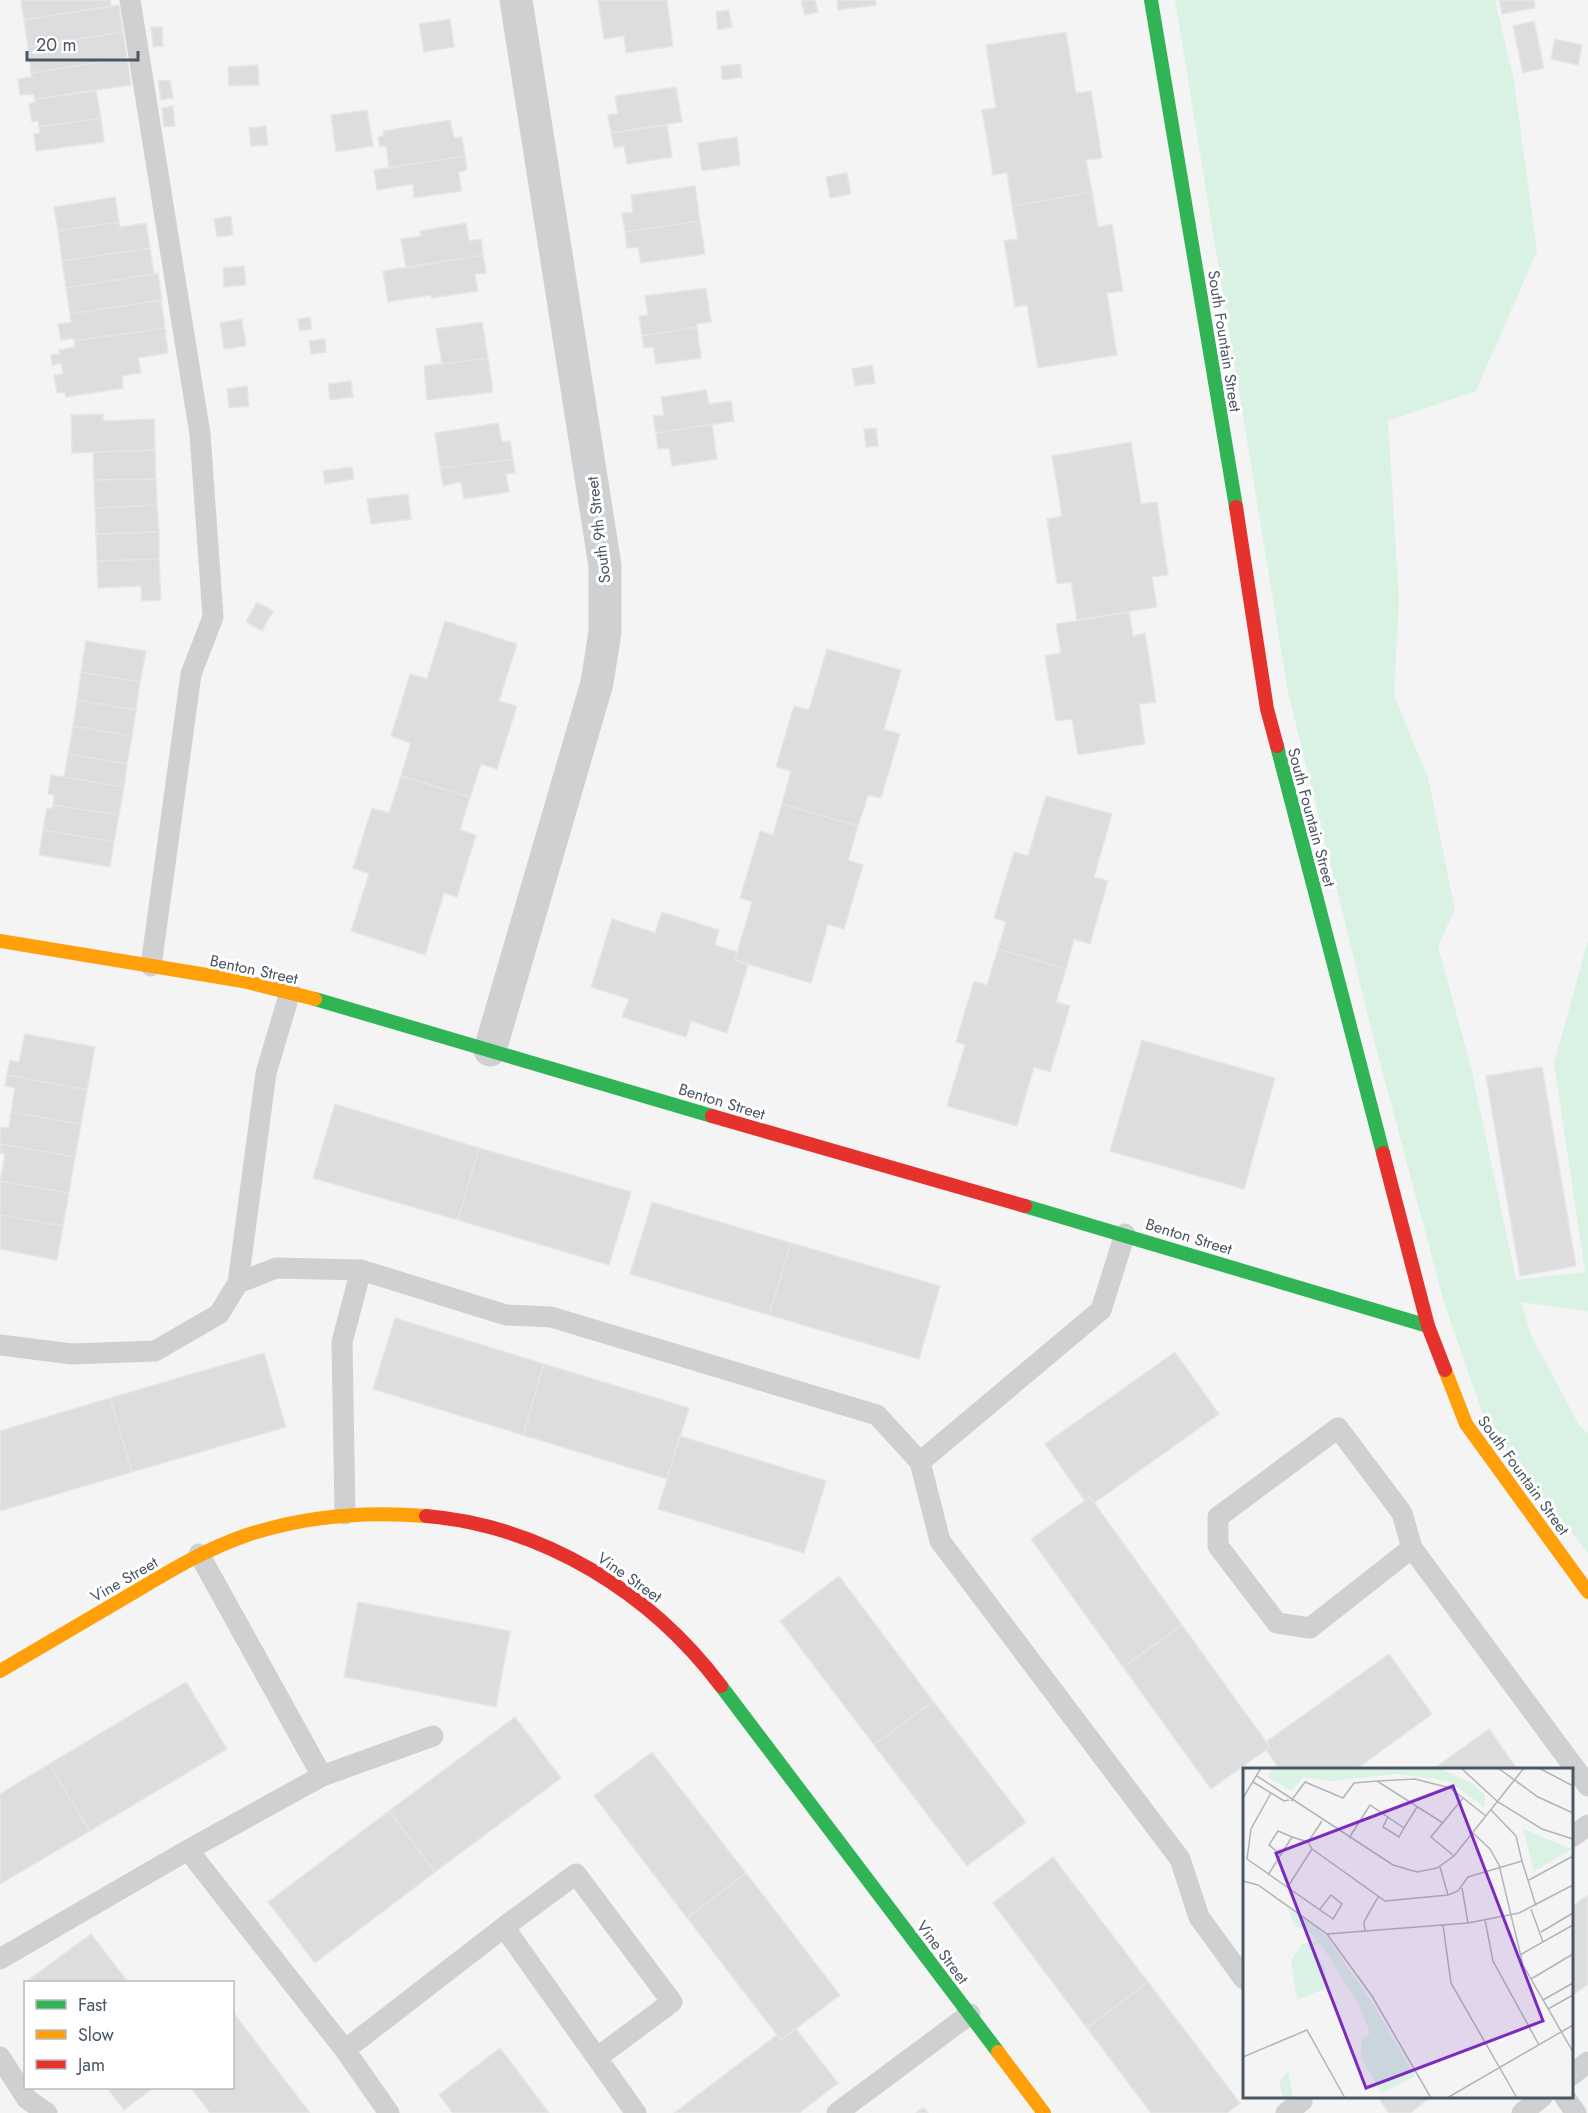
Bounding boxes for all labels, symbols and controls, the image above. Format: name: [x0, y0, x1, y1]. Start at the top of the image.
scale bar: [27, 24, 138, 62]
text: 20 m: [36, 32, 76, 58]
street label: South Fountain Street: [1202, 269, 1247, 414]
street label: South 9th Street: [581, 475, 616, 585]
street label: South Fountain Street: [1282, 745, 1341, 889]
street label: Benton Street: [208, 949, 300, 990]
street label: Benton Street: [676, 1077, 768, 1126]
street label: Benton Street: [1143, 1212, 1235, 1261]
street label: South Fountain Street: [1472, 1411, 1575, 1540]
street label: Vine Street: [593, 1547, 667, 1608]
street label: Vine Street: [86, 1551, 162, 1608]
inset map: [1243, 1768, 1573, 2098]
street label: Vine Street: [911, 1916, 974, 1989]
legend: [24, 1981, 234, 2089]
text: Fast: [78, 1992, 107, 2018]
text: Slow: [78, 2022, 115, 2048]
text: Jam: [76, 2052, 105, 2078]

